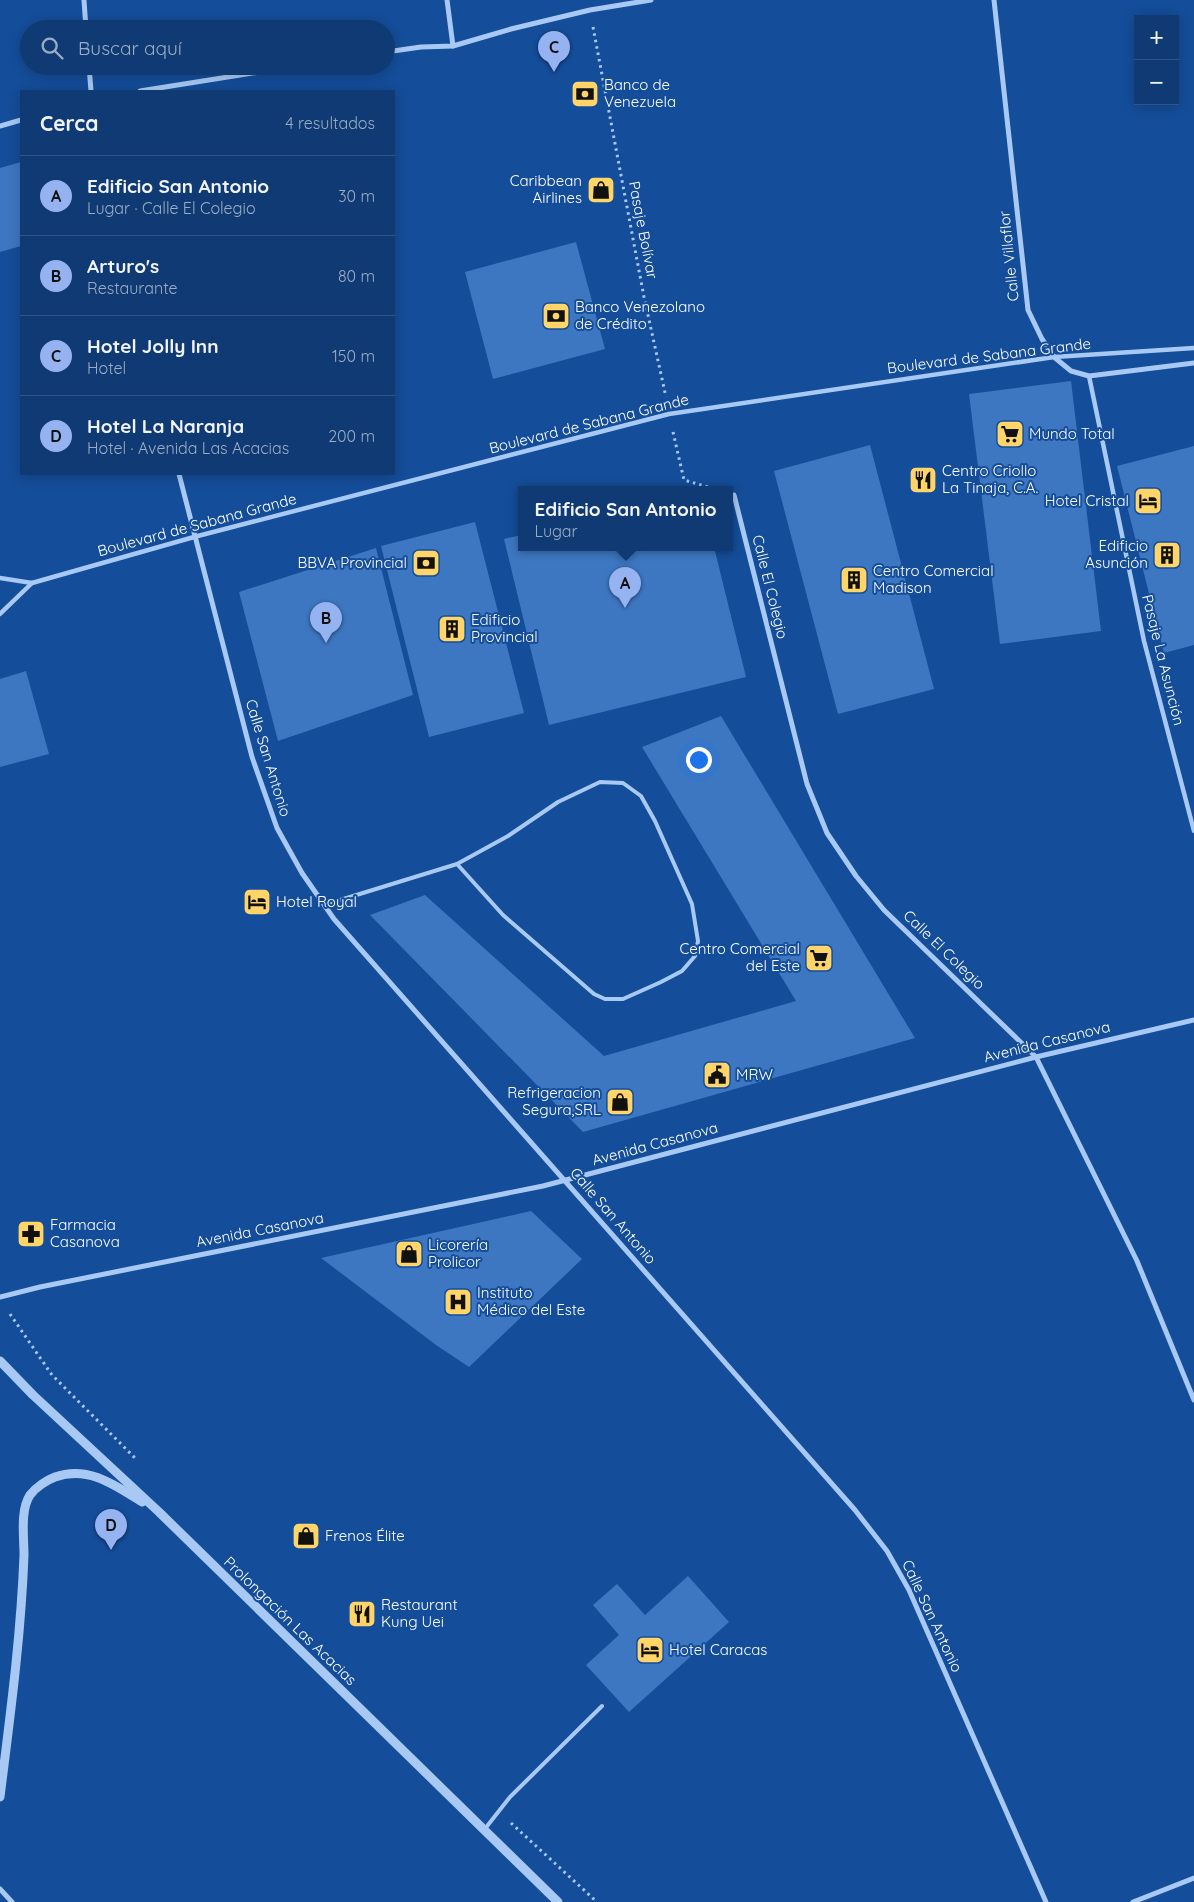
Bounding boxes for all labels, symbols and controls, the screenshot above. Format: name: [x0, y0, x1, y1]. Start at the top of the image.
map controls: [1134, 15, 1179, 105]
button: +: [1134, 15, 1179, 60]
search box: [20, 20, 395, 75]
pin: C: [538, 31, 570, 72]
icon: search: [38, 34, 66, 62]
text: Buscar aquí: [78, 36, 182, 60]
button: −: [1134, 60, 1179, 105]
place label: Banco de Venezuela: [604, 75, 676, 111]
bank icon: Banco de Venezuela: [570, 79, 600, 109]
text: Cerca: [40, 110, 98, 136]
text: 4 resultados: [285, 113, 375, 133]
place label: Caribbean Airlines: [510, 171, 582, 207]
text: Edificio San Antonio: [87, 174, 269, 198]
shop icon: Caribbean Airlines: [586, 175, 616, 205]
street label: Pasaje Bolívar: [625, 179, 662, 281]
text: A: [51, 186, 61, 206]
text: 30 m: [338, 186, 375, 206]
text: Lugar · Calle El Colegio: [87, 198, 256, 218]
street label: Calle Villaflor: [994, 210, 1023, 302]
text: Arturo's: [87, 254, 159, 278]
text: B: [51, 266, 61, 286]
text: 80 m: [338, 266, 375, 286]
text: Restaurante: [87, 278, 178, 298]
place label: Banco Venezolano de Crédito: [575, 297, 705, 333]
bank icon: Banco Venezolano de Crédito: [541, 301, 571, 331]
text: Hotel Jolly Inn: [87, 334, 219, 358]
street label: Boulevard de Sabana Grande: [886, 334, 1092, 377]
text: C: [51, 346, 61, 366]
text: 150 m: [332, 346, 375, 366]
text: Hotel: [87, 358, 126, 378]
street label: Boulevard de Sabana Grande: [487, 389, 691, 458]
text: Hotel La Naranja: [87, 414, 244, 438]
supermarket icon: Mundo Total: [995, 419, 1025, 449]
place label: Mundo Total: [1029, 424, 1115, 443]
text: D: [50, 426, 62, 446]
text: 200 m: [328, 426, 375, 446]
text: Hotel · Avenida Las Acacias: [87, 438, 289, 458]
place label: Centro Criollo La Tinaja, C.A.: [942, 461, 1038, 497]
restaurant icon: Centro Criollo La Tinaja, C.A.: [908, 465, 938, 495]
popup: [518, 486, 733, 551]
hotel icon: Hotel Cristal: [1133, 486, 1163, 516]
street label: Boulevard de Sabana Grande: [95, 489, 298, 560]
place label: Hotel Cristal: [1045, 491, 1129, 510]
text: Edificio San Antonio: [534, 497, 717, 521]
text: Lugar: [534, 521, 578, 541]
street label: Calle El Colegio: [748, 533, 793, 641]
place label: Edificio Asunción: [1085, 536, 1148, 572]
building icon: Edificio Asunción: [1152, 540, 1182, 570]
bank icon: BBVA Provincial: [411, 548, 441, 578]
place label: BBVA Provincial: [298, 553, 407, 572]
place label: Centro Comercial Madison: [873, 561, 994, 597]
building icon: Centro Comercial Madison: [839, 565, 869, 595]
pin: A: [609, 567, 641, 608]
street label: Pasaje La Asunción: [1138, 592, 1189, 728]
pin: B: [310, 602, 342, 643]
place label: Edificio Provincial: [471, 610, 538, 646]
building icon: Edificio Provincial: [437, 614, 467, 644]
street label: Calle San Antonio: [242, 697, 295, 819]
your location: [686, 747, 712, 773]
hotel icon: Hotel Royal: [242, 887, 272, 917]
place label: Hotel Royal: [276, 892, 357, 911]
street label: Calle El Colegio: [899, 906, 989, 993]
place label: Centro Comercial del Este: [679, 939, 800, 975]
supermarket icon: Centro Comercial del Este: [804, 943, 834, 973]
street label: Avenida Casanova: [982, 1017, 1112, 1066]
public building icon: MRW: [702, 1060, 732, 1090]
place label: MRW: [736, 1065, 773, 1084]
place label: Refrigeracion Segura,SRL: [507, 1083, 601, 1119]
shop icon: Refrigeracion Segura,SRL: [605, 1087, 635, 1117]
street label: Avenida Casanova: [590, 1118, 720, 1169]
street label: Calle San Antonio: [566, 1163, 661, 1268]
street label: Avenida Casanova: [195, 1208, 325, 1251]
place label: Farmacia Casanova: [50, 1215, 120, 1251]
pharmacy icon: Farmacia Casanova: [16, 1219, 46, 1249]
place label: Licorería Prolicor: [428, 1235, 488, 1271]
shop icon: Licorería Prolicor: [394, 1239, 424, 1269]
place label: Instituto Médico del Este: [477, 1283, 585, 1319]
hospital icon: Instituto Médico del Este: [443, 1287, 473, 1317]
pin: D: [95, 1509, 127, 1550]
shop icon: Frenos Élite: [291, 1521, 321, 1551]
place label: Frenos Élite: [325, 1526, 405, 1545]
street label: Prolongación Las Acacias: [220, 1552, 361, 1689]
street label: Calle San Antonio: [898, 1557, 967, 1675]
place label: Restaurant Kung Uei: [381, 1595, 458, 1631]
restaurant icon: Restaurant Kung Uei: [347, 1599, 377, 1629]
hotel icon: Hotel Caracas: [635, 1635, 665, 1665]
place label: Hotel Caracas: [669, 1640, 767, 1659]

